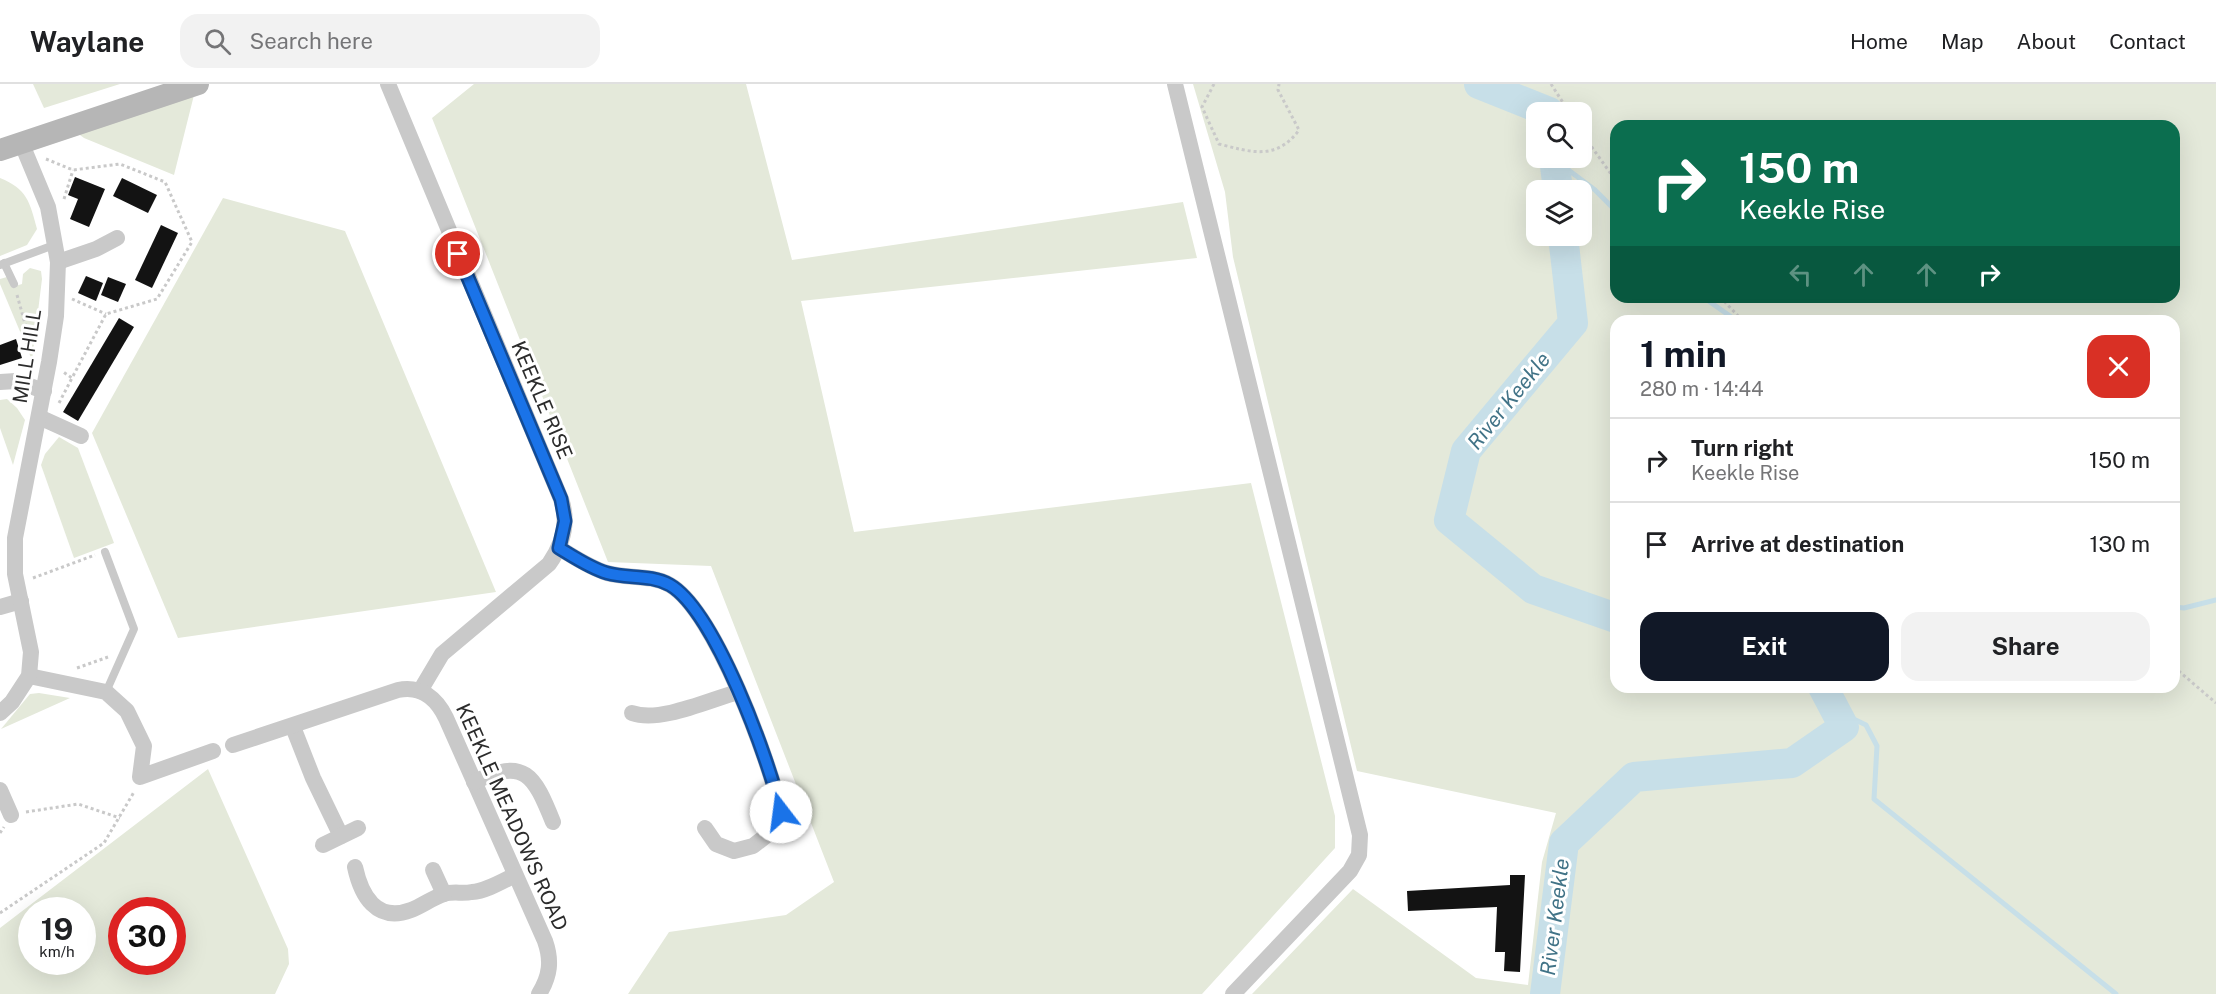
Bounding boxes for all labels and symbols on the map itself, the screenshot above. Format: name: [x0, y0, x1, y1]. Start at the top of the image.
pin: [432, 228, 483, 279]
street label: MILL HILL: [8, 307, 46, 405]
street label: KEEKLE RISE: [506, 337, 578, 463]
water label: River Keekle: [1462, 347, 1555, 454]
street label: KEEKLE MEADOWS ROAD: [451, 700, 573, 934]
position arrow: [749, 780, 813, 844]
water label: River Keekle: [1535, 857, 1574, 977]
speed limit sign: 30: [108, 897, 186, 975]

